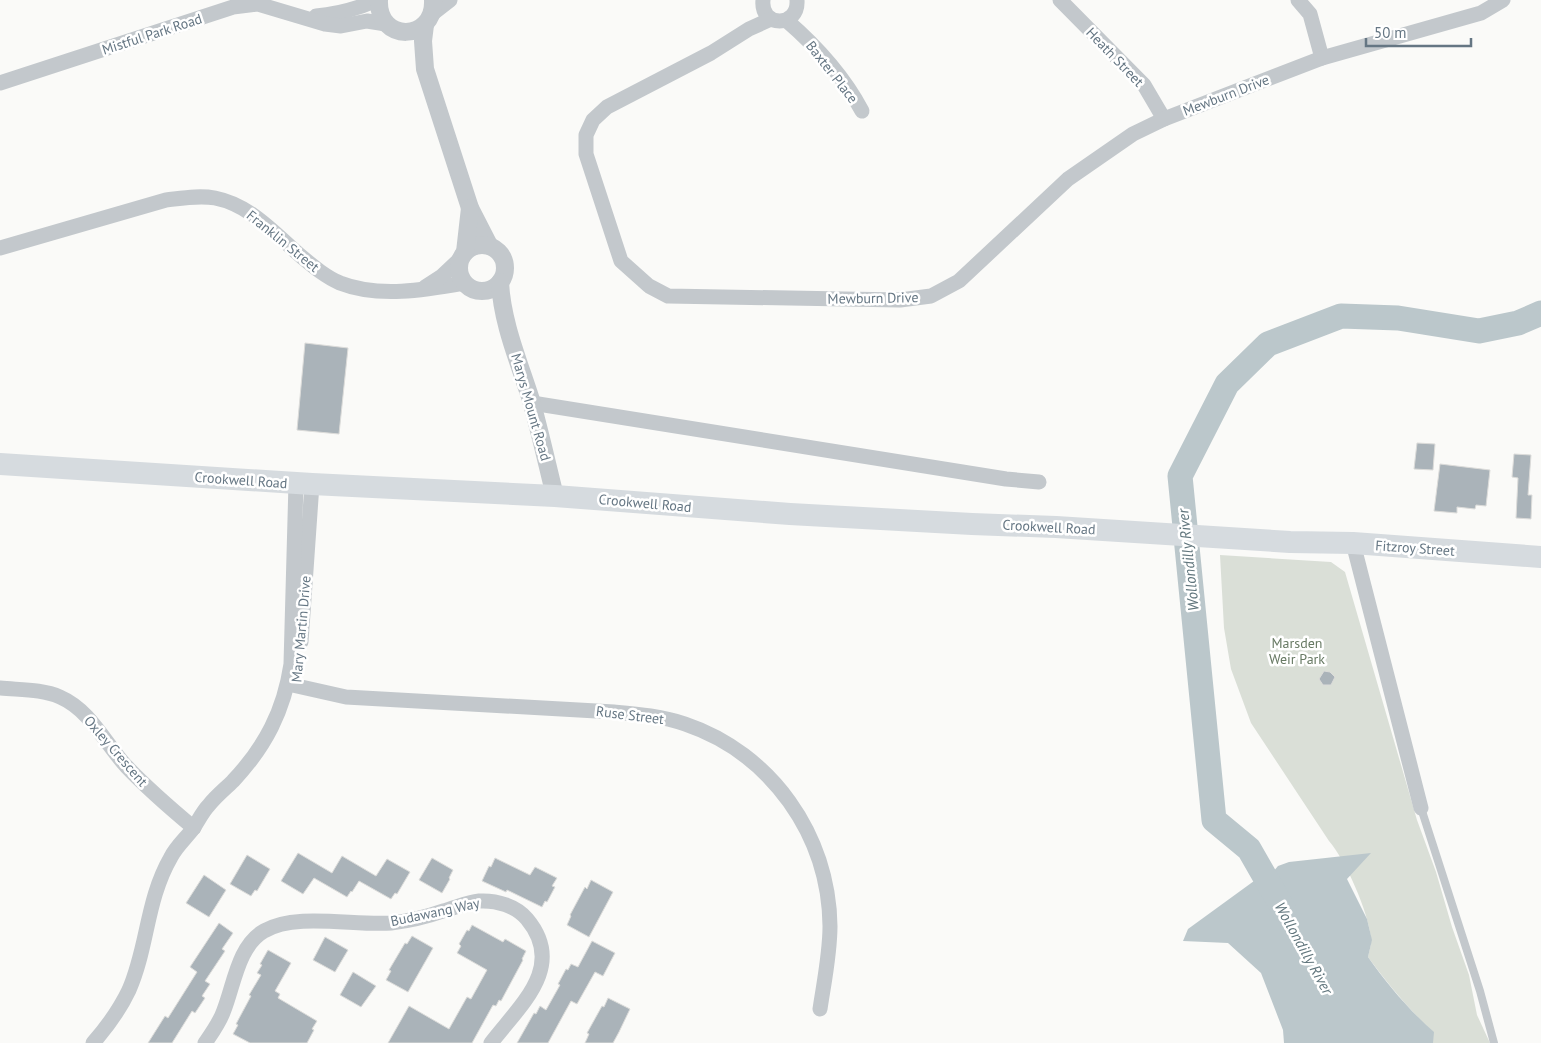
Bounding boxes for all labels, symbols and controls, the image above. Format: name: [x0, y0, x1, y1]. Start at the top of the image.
street label: Mistful Park Road: [100, 9, 204, 59]
scale bar: [1366, 15, 1471, 47]
text: 50 m: [1374, 23, 1407, 42]
street label: Heath Street: [1082, 24, 1148, 91]
street label: Baxter Place: [802, 37, 862, 107]
street label: Mewburn Drive: [1180, 70, 1272, 120]
street label: Franklin Street: [243, 206, 323, 276]
street label: Mewburn Drive: [827, 288, 919, 308]
street label: Marys Mount Road: [507, 351, 555, 463]
street label: Crookwell Road: [194, 468, 288, 492]
street label: Crookwell Road: [598, 490, 692, 516]
water label: Wollondilly River: [1173, 507, 1203, 612]
street label: Crookwell Road: [1002, 516, 1096, 538]
street label: Fitzroy Street: [1375, 536, 1456, 560]
street label: Mary Martin Drive: [287, 575, 315, 683]
park label: Marsden Weir Park: [1269, 634, 1325, 668]
street label: Ruse Street: [595, 702, 665, 728]
street label: Oxley Crescent: [80, 712, 152, 790]
street label: Budawang Way: [389, 894, 482, 930]
water label: Wollondilly River: [1271, 899, 1338, 998]

